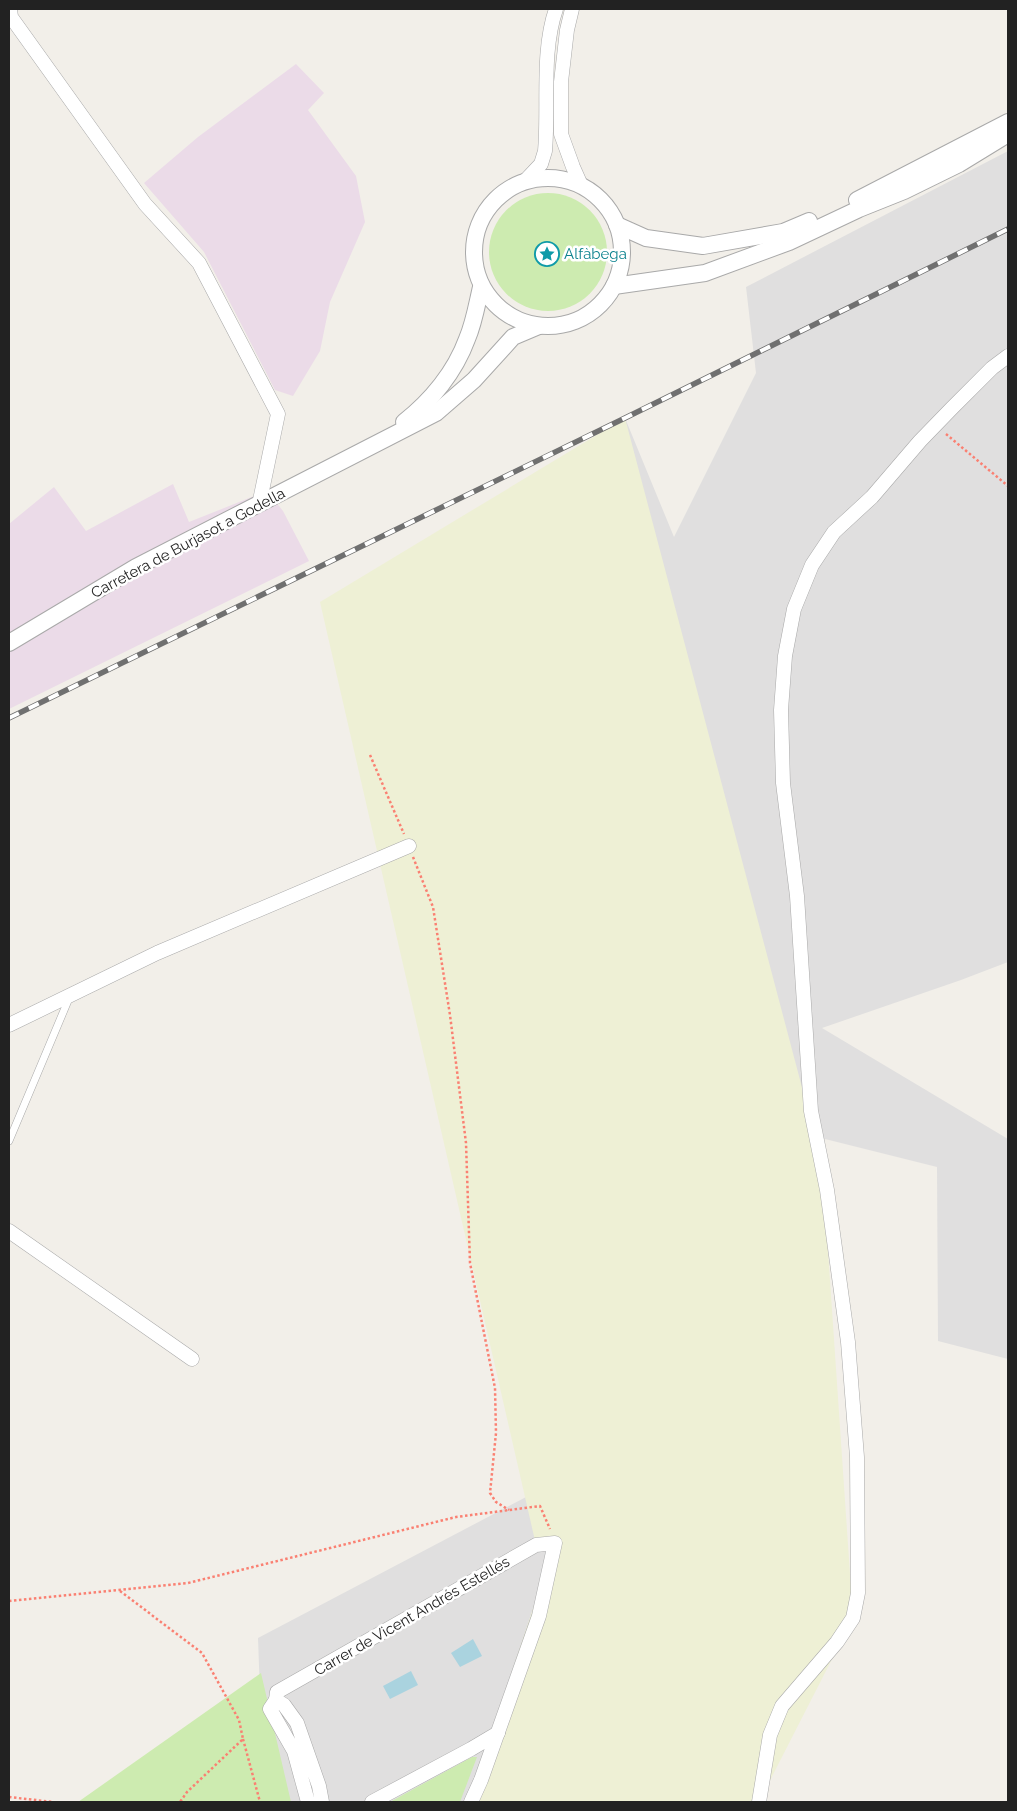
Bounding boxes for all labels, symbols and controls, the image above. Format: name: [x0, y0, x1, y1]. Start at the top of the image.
place icon: Alfàbega: [534, 241, 560, 267]
place label: Alfàbega: [564, 245, 627, 263]
street label: Carretera de Burjasot a Godella: [88, 484, 288, 602]
street label: Carrer de Vicent Andrés Estellés: [311, 1553, 513, 1679]

